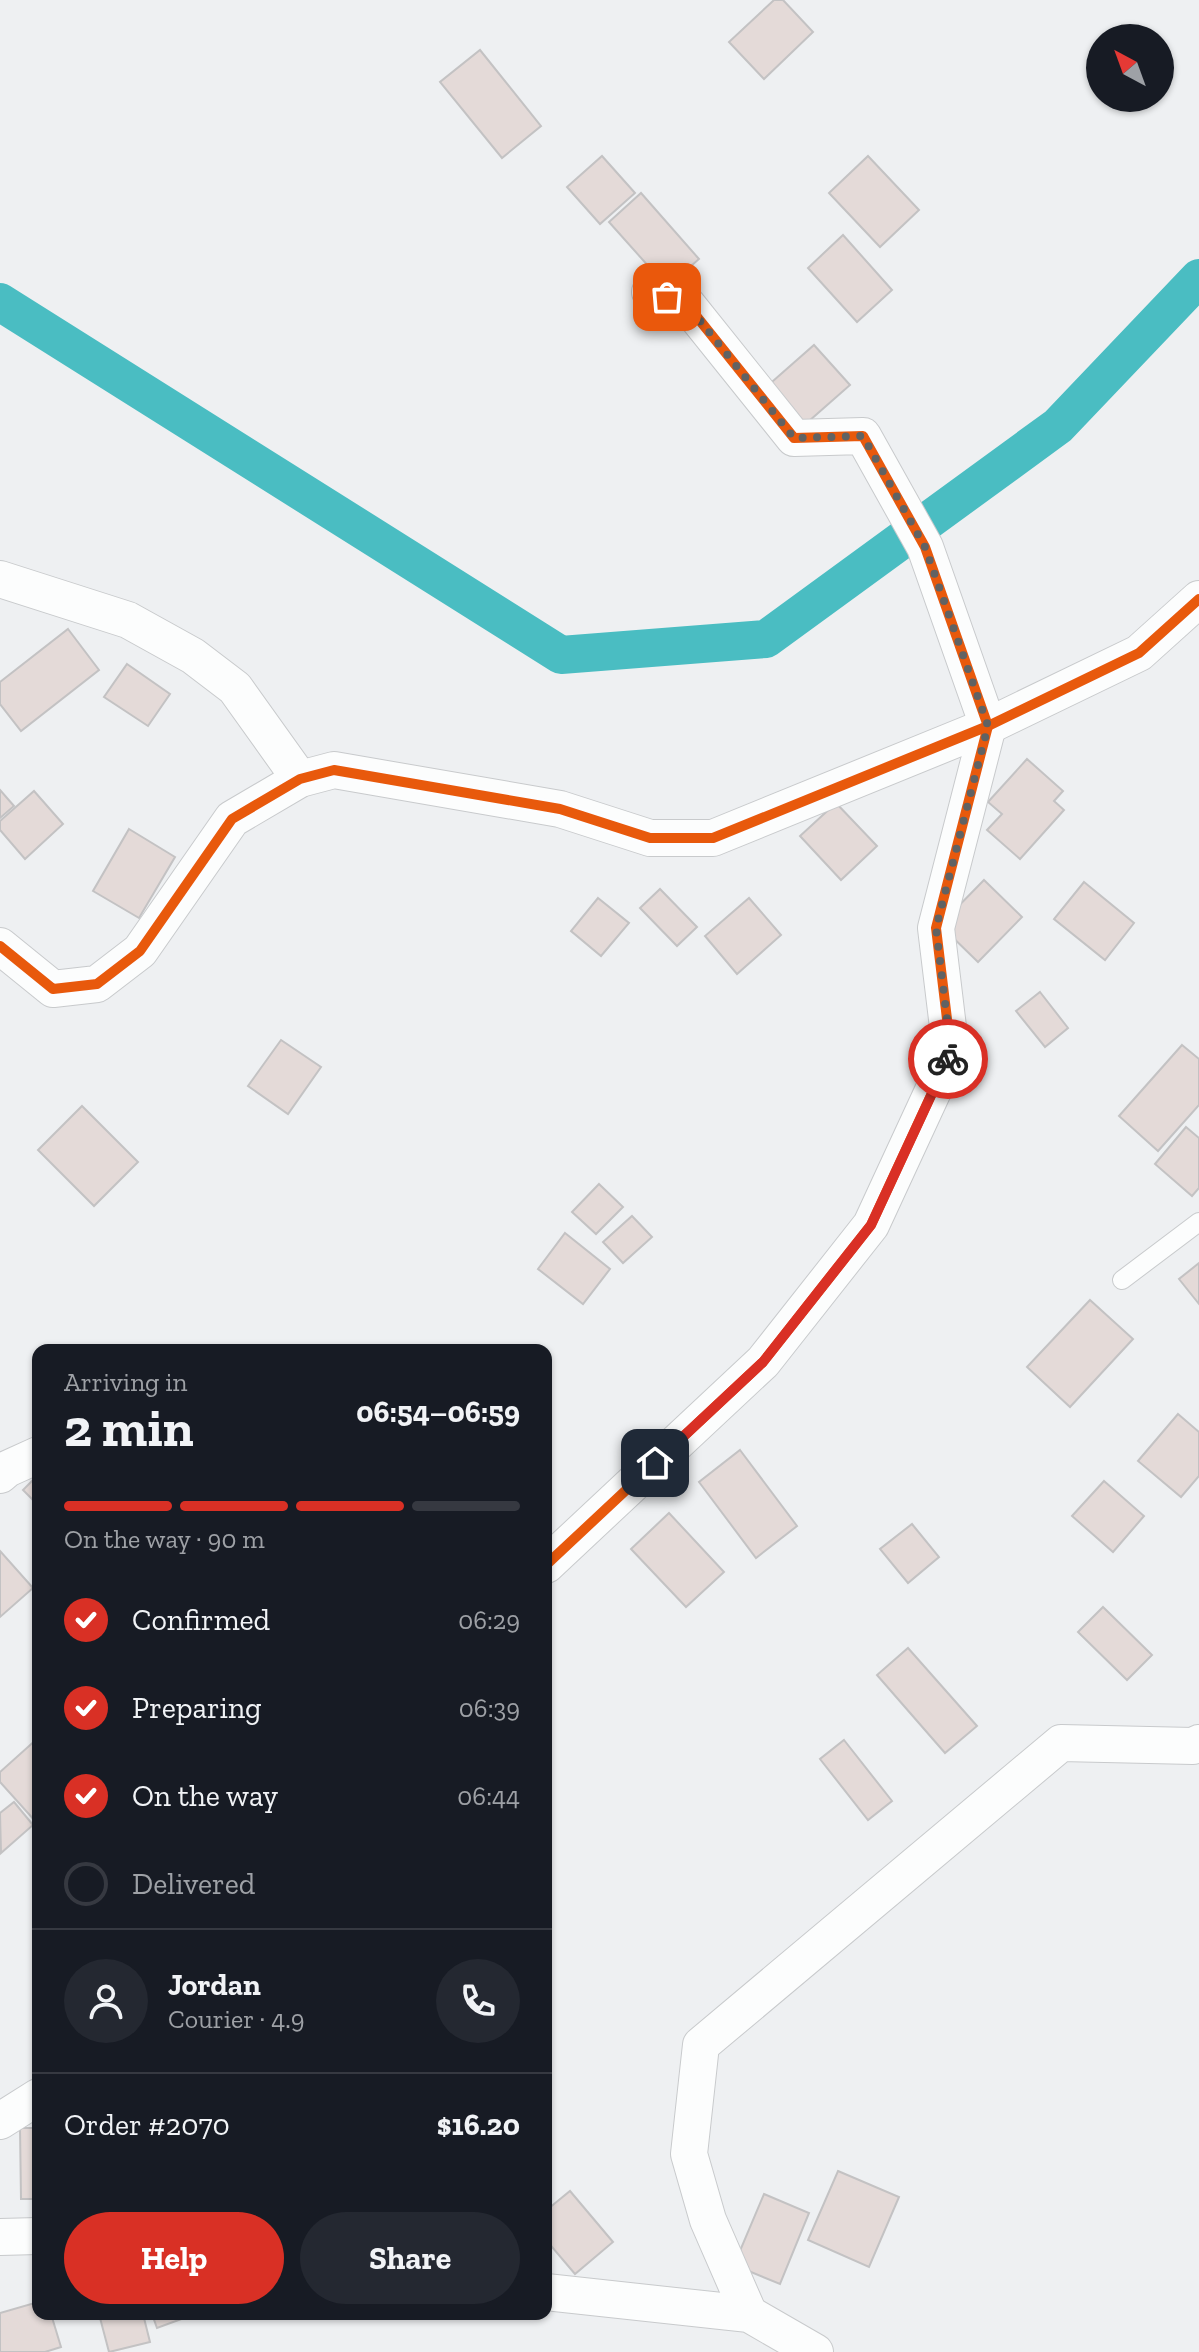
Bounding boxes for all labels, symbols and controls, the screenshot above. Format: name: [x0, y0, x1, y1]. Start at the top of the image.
north arrow: [1086, 24, 1174, 112]
map controls: [1086, 24, 1174, 112]
pin: [633, 263, 701, 331]
icon: bag: [645, 275, 689, 319]
courier: [908, 1019, 988, 1099]
icon: bike: [926, 1037, 970, 1081]
text: Arriving in: [64, 1366, 187, 1398]
text: 06:54–06:59: [356, 1394, 520, 1430]
text: 2 min: [64, 1397, 194, 1459]
pin: [621, 1429, 689, 1497]
icon: home: [633, 1441, 677, 1485]
text: On the way · 90 m: [64, 1523, 265, 1555]
icon: check: [64, 1598, 108, 1642]
text: Confirmed: [132, 1602, 270, 1638]
text: 06:29: [458, 1604, 520, 1636]
icon: check: [64, 1686, 108, 1730]
text: Preparing: [132, 1690, 262, 1726]
text: 06:39: [459, 1692, 520, 1724]
icon: check: [64, 1774, 108, 1818]
text: On the way: [132, 1778, 278, 1814]
text: 06:44: [457, 1780, 520, 1812]
text: Delivered: [132, 1866, 255, 1902]
button: person: [64, 1959, 148, 2043]
button: phone: [436, 1959, 520, 2043]
text: Jordan: [168, 1967, 261, 2003]
text: Courier · 4.9: [168, 2003, 304, 2035]
text: Order #2070: [64, 2107, 230, 2143]
text: $16.20: [437, 2107, 520, 2143]
button: Help: [64, 2212, 284, 2304]
button: Share: [300, 2212, 520, 2304]

